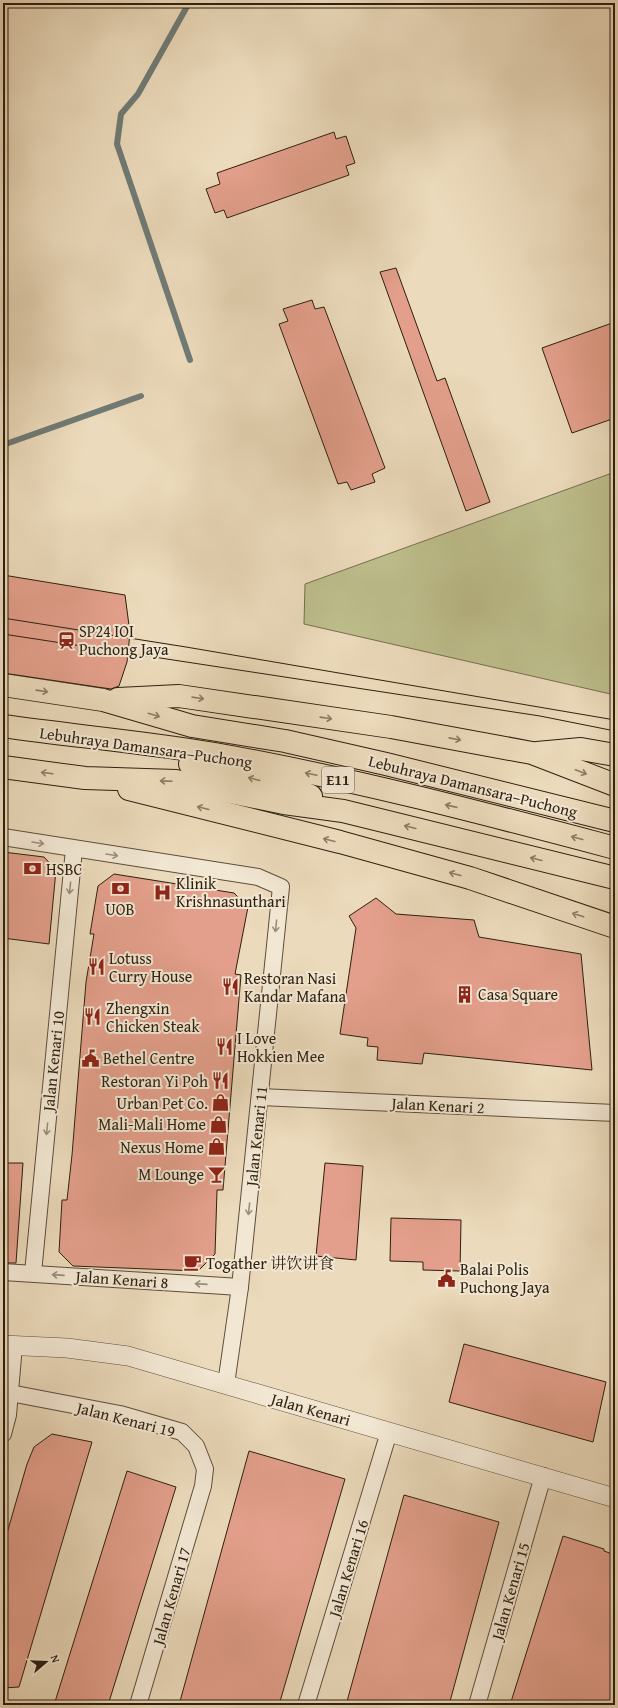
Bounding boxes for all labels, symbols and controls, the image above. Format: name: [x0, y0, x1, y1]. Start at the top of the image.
place label: SP24 IOI Puchong Jaya: [79, 619, 169, 661]
station icon: SP24 IOI Puchong Jaya: [56, 630, 76, 650]
one-way arrow: [35, 687, 48, 695]
one-way arrow: [191, 694, 204, 702]
one-way arrow: [147, 712, 160, 719]
one-way arrow: [320, 714, 333, 722]
street label: Lebuhraya Damansara–Puchong: [38, 720, 254, 774]
one-way arrow: [448, 735, 461, 743]
street label: Lebuhraya Damansara–Puchong: [366, 748, 580, 824]
road number: E11: [322, 767, 354, 793]
one-way arrow: [575, 768, 587, 776]
one-way arrow: [41, 769, 54, 777]
one-way arrow: [305, 770, 318, 778]
one-way arrow: [247, 775, 260, 783]
one-way arrow: [160, 777, 173, 785]
one-way arrow: [445, 801, 458, 809]
one-way arrow: [197, 803, 210, 811]
one-way arrow: [404, 823, 417, 831]
one-way arrow: [571, 834, 584, 841]
one-way arrow: [323, 835, 336, 843]
one-way arrow: [32, 839, 45, 847]
one-way arrow: [105, 851, 118, 859]
one-way arrow: [530, 854, 543, 862]
place label: HSBC: [46, 857, 83, 881]
bank icon: HSBC: [23, 859, 43, 879]
one-way arrow: [448, 870, 461, 877]
place label: Klinik Krishnasunthari: [176, 871, 286, 913]
bank icon: UOB: [110, 878, 130, 898]
one-way arrow: [66, 881, 74, 894]
hospital icon: Klinik Krishnasunthari: [153, 882, 173, 902]
place label: UOB: [105, 897, 135, 921]
one-way arrow: [572, 911, 585, 918]
one-way arrow: [273, 919, 280, 932]
place label: Lotuss Curry House: [109, 946, 192, 988]
restaurant icon: Lotuss Curry House: [86, 957, 106, 977]
place label: Restoran Nasi Kandar Mafana: [244, 966, 347, 1008]
restaurant icon: Restoran Nasi Kandar Mafana: [221, 977, 241, 997]
place label: Casa Square: [478, 982, 558, 1006]
building icon: Casa Square: [455, 984, 475, 1004]
place label: Zhengxin Chicken Steak: [106, 996, 200, 1038]
restaurant icon: Zhengxin Chicken Steak: [83, 1007, 103, 1027]
street label: Jalan Kenari 10: [36, 1009, 70, 1114]
place label: I Love Hokkien Mee: [237, 1026, 325, 1068]
restaurant icon: I Love Hokkien Mee: [214, 1037, 234, 1057]
place label: Bethel Centre: [103, 1046, 194, 1070]
public building icon: Bethel Centre: [80, 1048, 100, 1068]
place label: Restoran Yi Poh: [101, 1069, 208, 1093]
restaurant icon: Restoran Yi Poh: [211, 1071, 231, 1091]
street label: Jalan Kenari 11: [239, 1085, 273, 1189]
street label: Jalan Kenari 2: [389, 1090, 485, 1119]
place label: Urban Pet Co.: [116, 1091, 208, 1115]
shop icon: Urban Pet Co.: [211, 1093, 231, 1113]
place label: Mali-Mali Home: [98, 1112, 206, 1136]
shop icon: Mali-Mali Home: [209, 1114, 229, 1134]
one-way arrow: [43, 1122, 50, 1135]
place label: Nexus Home: [120, 1135, 204, 1159]
shop icon: Nexus Home: [207, 1137, 227, 1157]
place label: M Lounge: [138, 1162, 204, 1186]
bar icon: M Lounge: [207, 1164, 227, 1184]
one-way arrow: [245, 1202, 253, 1215]
place label: Togather 讲饮讲食: [206, 1251, 334, 1275]
cafe icon: Togather 讲饮讲食: [183, 1253, 203, 1273]
place label: Balai Polis Puchong Jaya: [460, 1257, 550, 1299]
street label: Jalan Kenari 8: [73, 1264, 170, 1294]
public building icon: Balai Polis Puchong Jaya: [437, 1268, 457, 1288]
one-way arrow: [52, 1271, 65, 1278]
one-way arrow: [195, 1281, 208, 1288]
street label: Jalan Kenari: [266, 1386, 354, 1432]
street label: Jalan Kenari 19: [72, 1395, 178, 1443]
street label: Jalan Kenari 16: [321, 1516, 374, 1622]
street label: Jalan Kenari 15: [484, 1539, 535, 1645]
street label: Jalan Kenari 17: [145, 1544, 196, 1650]
north arrow: [26, 1642, 66, 1682]
text: N: [47, 1653, 64, 1665]

